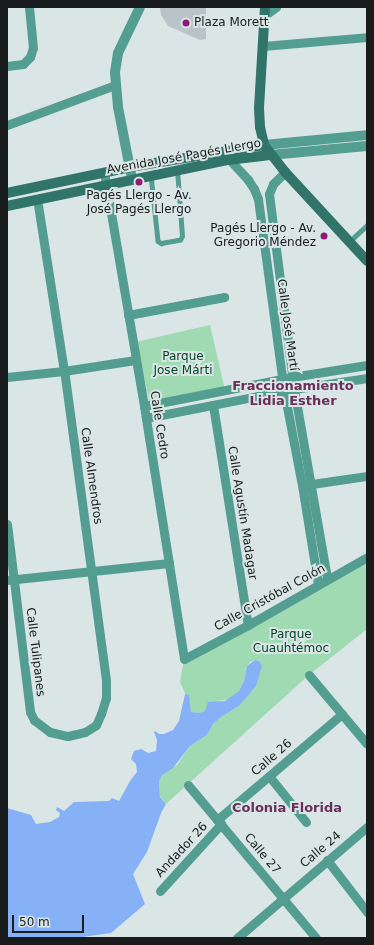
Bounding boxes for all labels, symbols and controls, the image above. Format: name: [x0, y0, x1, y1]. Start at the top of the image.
place label: Plaza Morett: [194, 16, 269, 30]
marker: Plaza Morett: [181, 18, 191, 28]
street label: Avenida José Pagés Llergo: [106, 136, 262, 178]
marker: Pagés Llergo - Av. José Pagés Llergo: [134, 177, 144, 187]
place label: Pagés Llergo - Av. José Pagés Llergo: [86, 189, 192, 217]
place label: Pagés Llergo - Av. Gregorio Méndez: [210, 222, 316, 250]
marker: Pagés Llergo - Av. Gregorio Méndez: [319, 231, 329, 241]
street label: Calle José Martí: [273, 278, 301, 372]
park label: Parque Jose Márti: [153, 350, 213, 378]
district label: Fraccionamiento Lidia Esther: [232, 379, 354, 410]
street label: Calle Cedro: [146, 390, 172, 460]
street label: Calle Almendros: [77, 427, 105, 525]
street label: Calle Agustín Madagar: [224, 445, 260, 581]
street label: Calle Cristóbal Colón: [212, 561, 328, 635]
street label: Calle Tulipanes: [22, 607, 48, 697]
park label: Parque Cuauhtémoc: [253, 628, 329, 656]
street label: Calle 26: [249, 737, 295, 779]
district label: Colonia Florida: [232, 800, 342, 816]
street label: Andador 26: [153, 820, 211, 880]
street label: Calle 24: [298, 829, 344, 871]
street label: Calle 27: [241, 831, 283, 877]
scale bar: [14, 907, 86, 933]
text: 50 m: [19, 915, 50, 929]

